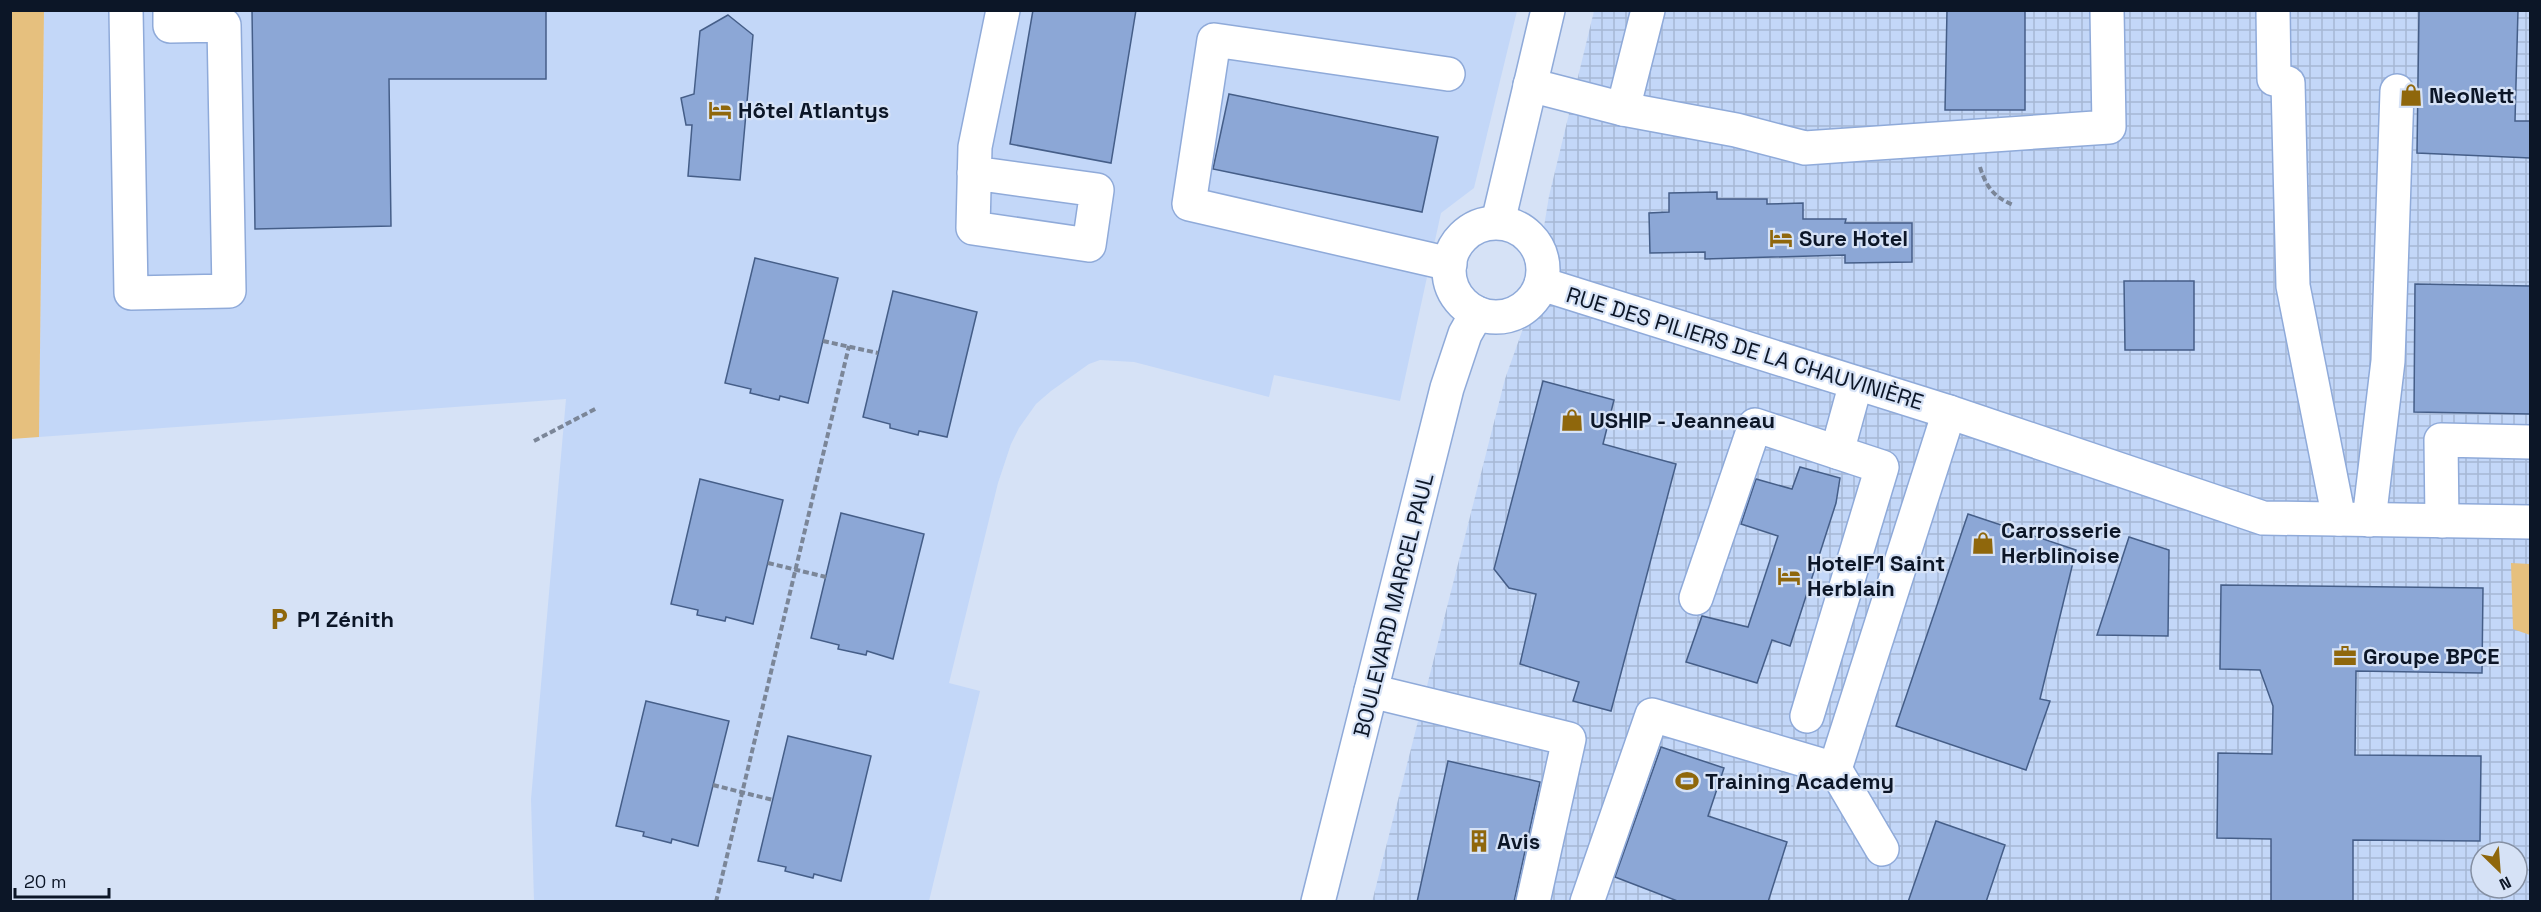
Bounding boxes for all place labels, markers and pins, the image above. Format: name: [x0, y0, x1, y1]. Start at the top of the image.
place label: NeoNett: [2429, 81, 2515, 109]
shop icon: NeoNett: [2398, 82, 2424, 108]
place label: Hôtel Atlantys: [738, 96, 889, 124]
hotel icon: Hôtel Atlantys: [707, 97, 733, 123]
place label: Sure Hotel: [1799, 224, 1908, 252]
hotel icon: Sure Hotel: [1768, 225, 1794, 251]
place label: USHIP - Jeanneau: [1590, 406, 1775, 434]
shop icon: USHIP - Jeanneau: [1559, 407, 1585, 433]
place label: Carrosserie Herblinoise: [2001, 516, 2121, 569]
shop icon: Carrosserie Herblinoise: [1970, 530, 1996, 556]
place label: HotelF1 Saint Herblain: [1807, 549, 1945, 602]
hotel icon: HotelF1 Saint Herblain: [1776, 563, 1802, 589]
place label: P1 Zénith: [297, 605, 394, 633]
parking icon: P1 Zénith: [266, 606, 292, 632]
place label: Groupe BPCE: [2363, 642, 2499, 670]
office icon: Groupe BPCE: [2332, 643, 2358, 669]
place label: Training Academy: [1705, 767, 1894, 795]
sports icon: Training Academy: [1674, 768, 1700, 794]
place label: Avis: [1497, 827, 1540, 855]
building icon: Avis: [1466, 828, 1492, 854]

